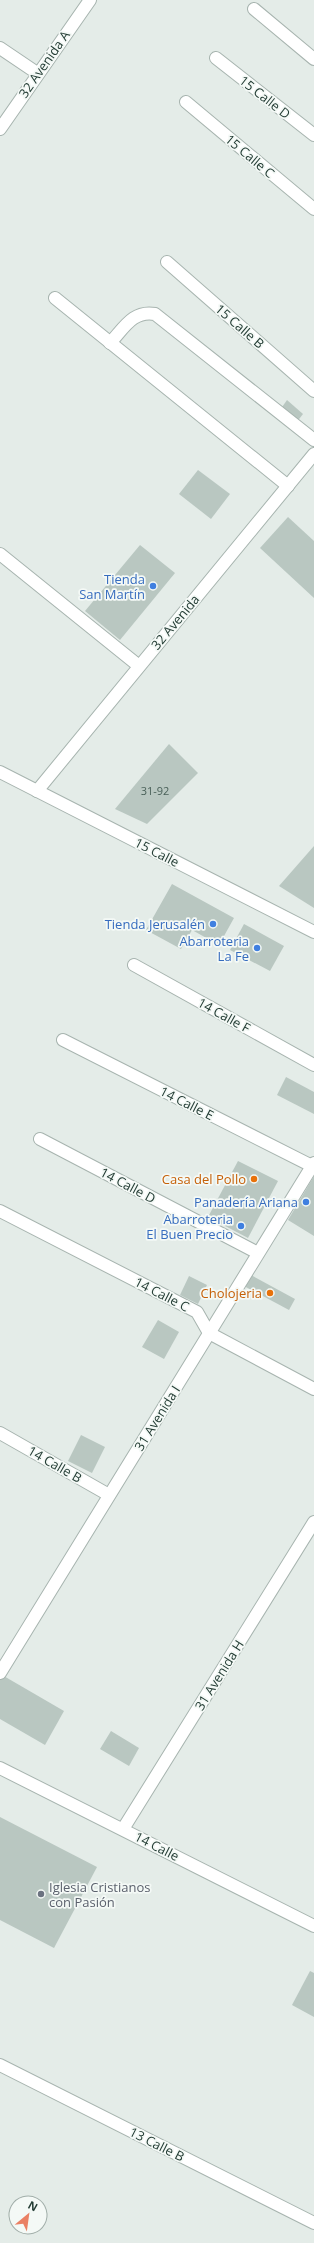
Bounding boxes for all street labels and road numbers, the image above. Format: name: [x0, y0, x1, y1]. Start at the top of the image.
street label: 32 Avenida A: [14, 26, 74, 101]
street label: 15 Calle D: [236, 71, 294, 123]
street label: 15 Calle C: [222, 130, 278, 182]
street label: 15 Calle B: [212, 300, 268, 352]
street label: 32 Avenida: [147, 591, 203, 653]
street label: 15 Calle: [132, 833, 182, 871]
street label: 14 Calle F: [194, 993, 254, 1037]
street label: 14 Calle E: [157, 1082, 217, 1124]
street label: 14 Calle D: [97, 1163, 159, 1207]
street label: 14 Calle C: [132, 1273, 192, 1315]
street label: 31 Avenida I: [130, 1382, 184, 1454]
street label: 14 Calle B: [25, 1441, 85, 1487]
street label: 31 Avenida H: [190, 1636, 248, 1714]
street label: 14 Calle: [132, 1827, 182, 1865]
street label: 13 Calle B: [126, 2123, 188, 2165]

